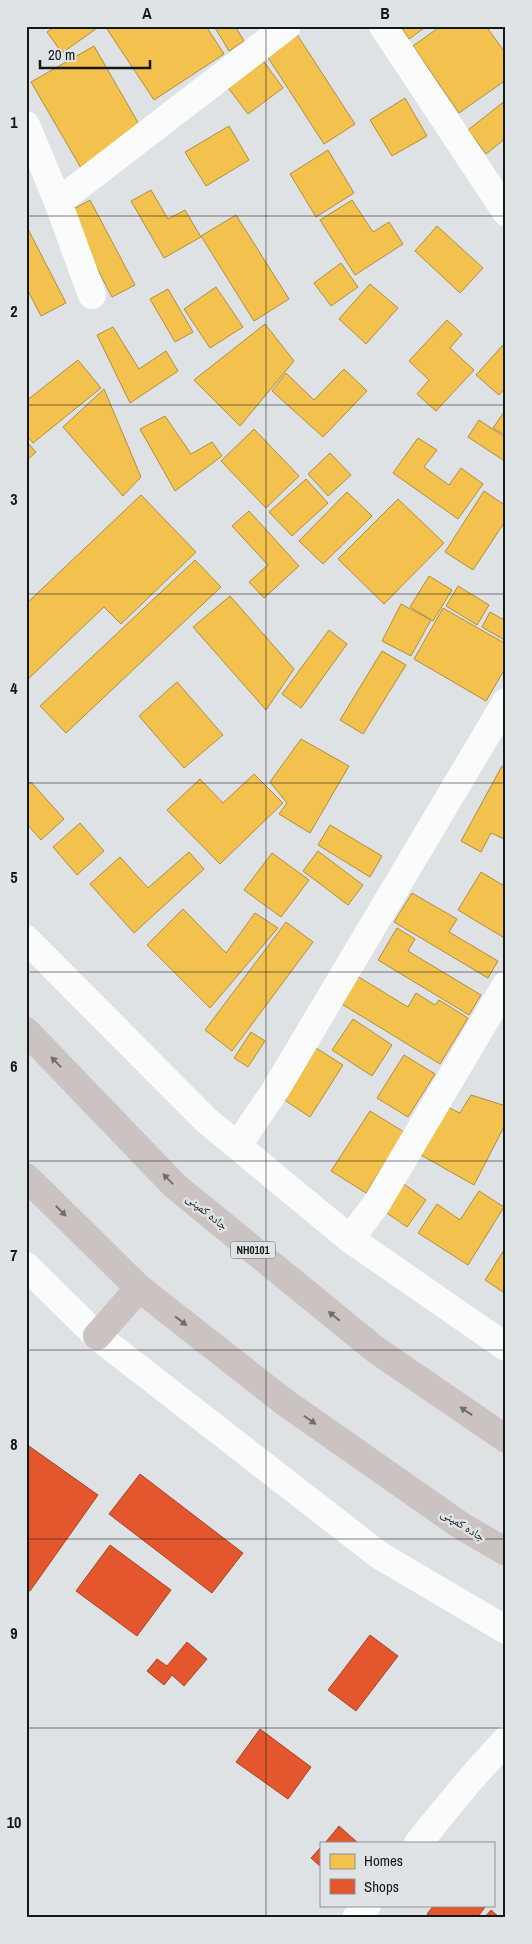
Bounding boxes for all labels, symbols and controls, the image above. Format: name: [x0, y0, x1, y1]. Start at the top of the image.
text: A: [142, 2, 152, 24]
text: B: [380, 2, 390, 24]
scale bar: [40, 38, 150, 70]
text: 20 m: [48, 44, 75, 65]
text: 1: [10, 111, 18, 133]
text: 2: [10, 300, 18, 322]
text: 3: [10, 488, 18, 510]
text: 4: [10, 677, 18, 699]
text: 5: [10, 866, 18, 888]
text: 6: [10, 1055, 18, 1077]
one-way arrow: [50, 1056, 62, 1068]
one-way arrow: [162, 1174, 174, 1186]
street label: جاده کمپنی: [183, 1190, 231, 1234]
one-way arrow: [55, 1205, 67, 1217]
road number: NH0101: [230, 1242, 276, 1258]
text: 7: [10, 1244, 18, 1266]
one-way arrow: [328, 1310, 341, 1321]
one-way arrow: [174, 1315, 187, 1326]
one-way arrow: [459, 1406, 472, 1416]
one-way arrow: [303, 1415, 316, 1425]
text: 8: [10, 1433, 18, 1455]
street label: جاده کمپنی: [438, 1505, 488, 1545]
text: 9: [10, 1622, 18, 1644]
text: 10: [7, 1811, 21, 1833]
legend: [320, 1842, 494, 1906]
text: Homes: [364, 1850, 403, 1871]
text: Shops: [364, 1876, 399, 1897]

